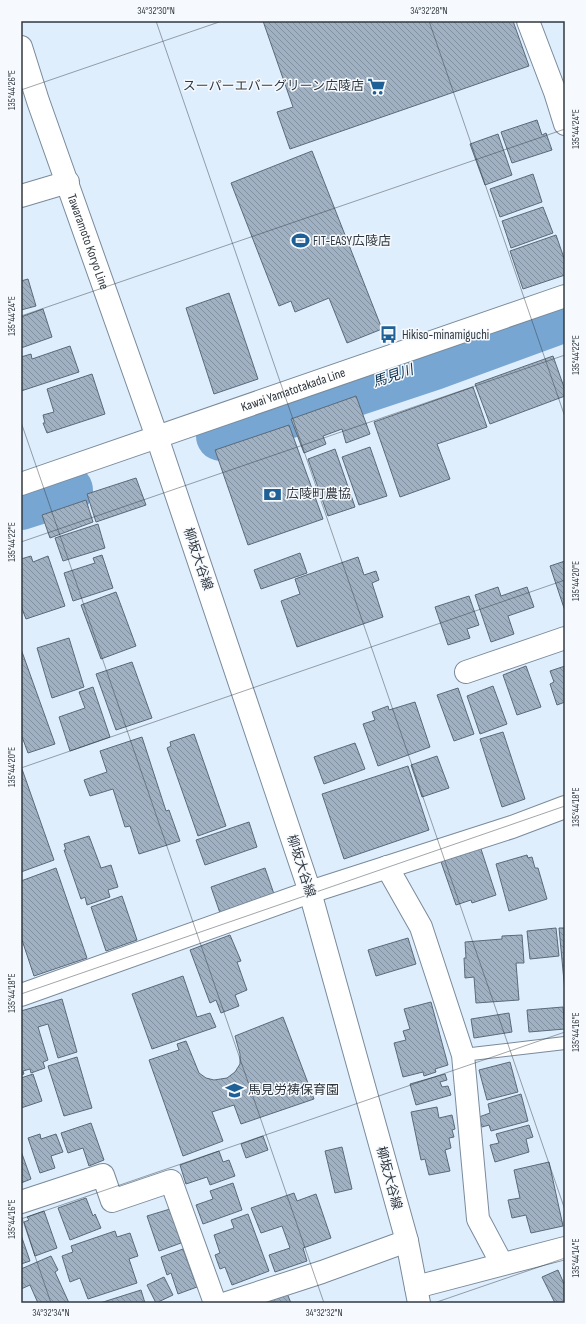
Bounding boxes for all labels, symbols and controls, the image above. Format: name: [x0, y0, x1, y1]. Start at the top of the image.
text: 34°32'30"N: [137, 5, 175, 17]
text: 34°32'28"N: [410, 5, 448, 17]
text: 135°44'26"E: [6, 70, 18, 110]
supermarket icon: スーパーエバーグリーン広陵店: [367, 76, 387, 96]
place label: スーパーエバーグリーン広陵店: [183, 78, 364, 94]
text: 135°44'24"E: [570, 109, 582, 149]
street label: Tawaramoto Koryo Line: [64, 192, 112, 292]
sports icon: FIT-EASY広陵店: [290, 231, 310, 251]
place label: FIT-EASY広陵店: [313, 233, 391, 249]
text: 135°44'24"E: [6, 296, 18, 336]
bus stop icon: Hikiso-minamiguchi: [379, 325, 399, 345]
place label: Hikiso-minamiguchi: [402, 327, 489, 343]
text: 135°44'22"E: [570, 335, 582, 375]
water label: 馬見川: [370, 360, 418, 391]
street label: Kawai Yamatotakada Line: [239, 364, 348, 415]
bank icon: 広陵町農協: [263, 484, 283, 504]
place label: 広陵町農協: [286, 486, 351, 502]
text: 135°44'22"E: [6, 522, 18, 562]
street label: 柳坂大谷線: [180, 526, 216, 592]
text: 135°44'20"E: [570, 561, 582, 601]
text: 135°44'20"E: [6, 747, 18, 787]
text: 135°44'18"E: [570, 787, 582, 827]
street label: 柳坂大谷線: [283, 833, 319, 899]
text: 135°44'18"E: [6, 973, 18, 1013]
text: 135°44'16"E: [570, 1012, 582, 1052]
school or university icon: 馬見労祷保育園: [225, 1080, 245, 1100]
place label: 馬見労祷保育園: [248, 1082, 339, 1098]
street label: 柳坂大谷線: [373, 1145, 405, 1211]
text: 135°44'16"E: [6, 1199, 18, 1239]
text: 135°44'14"E: [570, 1238, 582, 1278]
text: 34°32'34"N: [32, 1307, 70, 1319]
text: 34°32'32"N: [305, 1307, 343, 1319]

